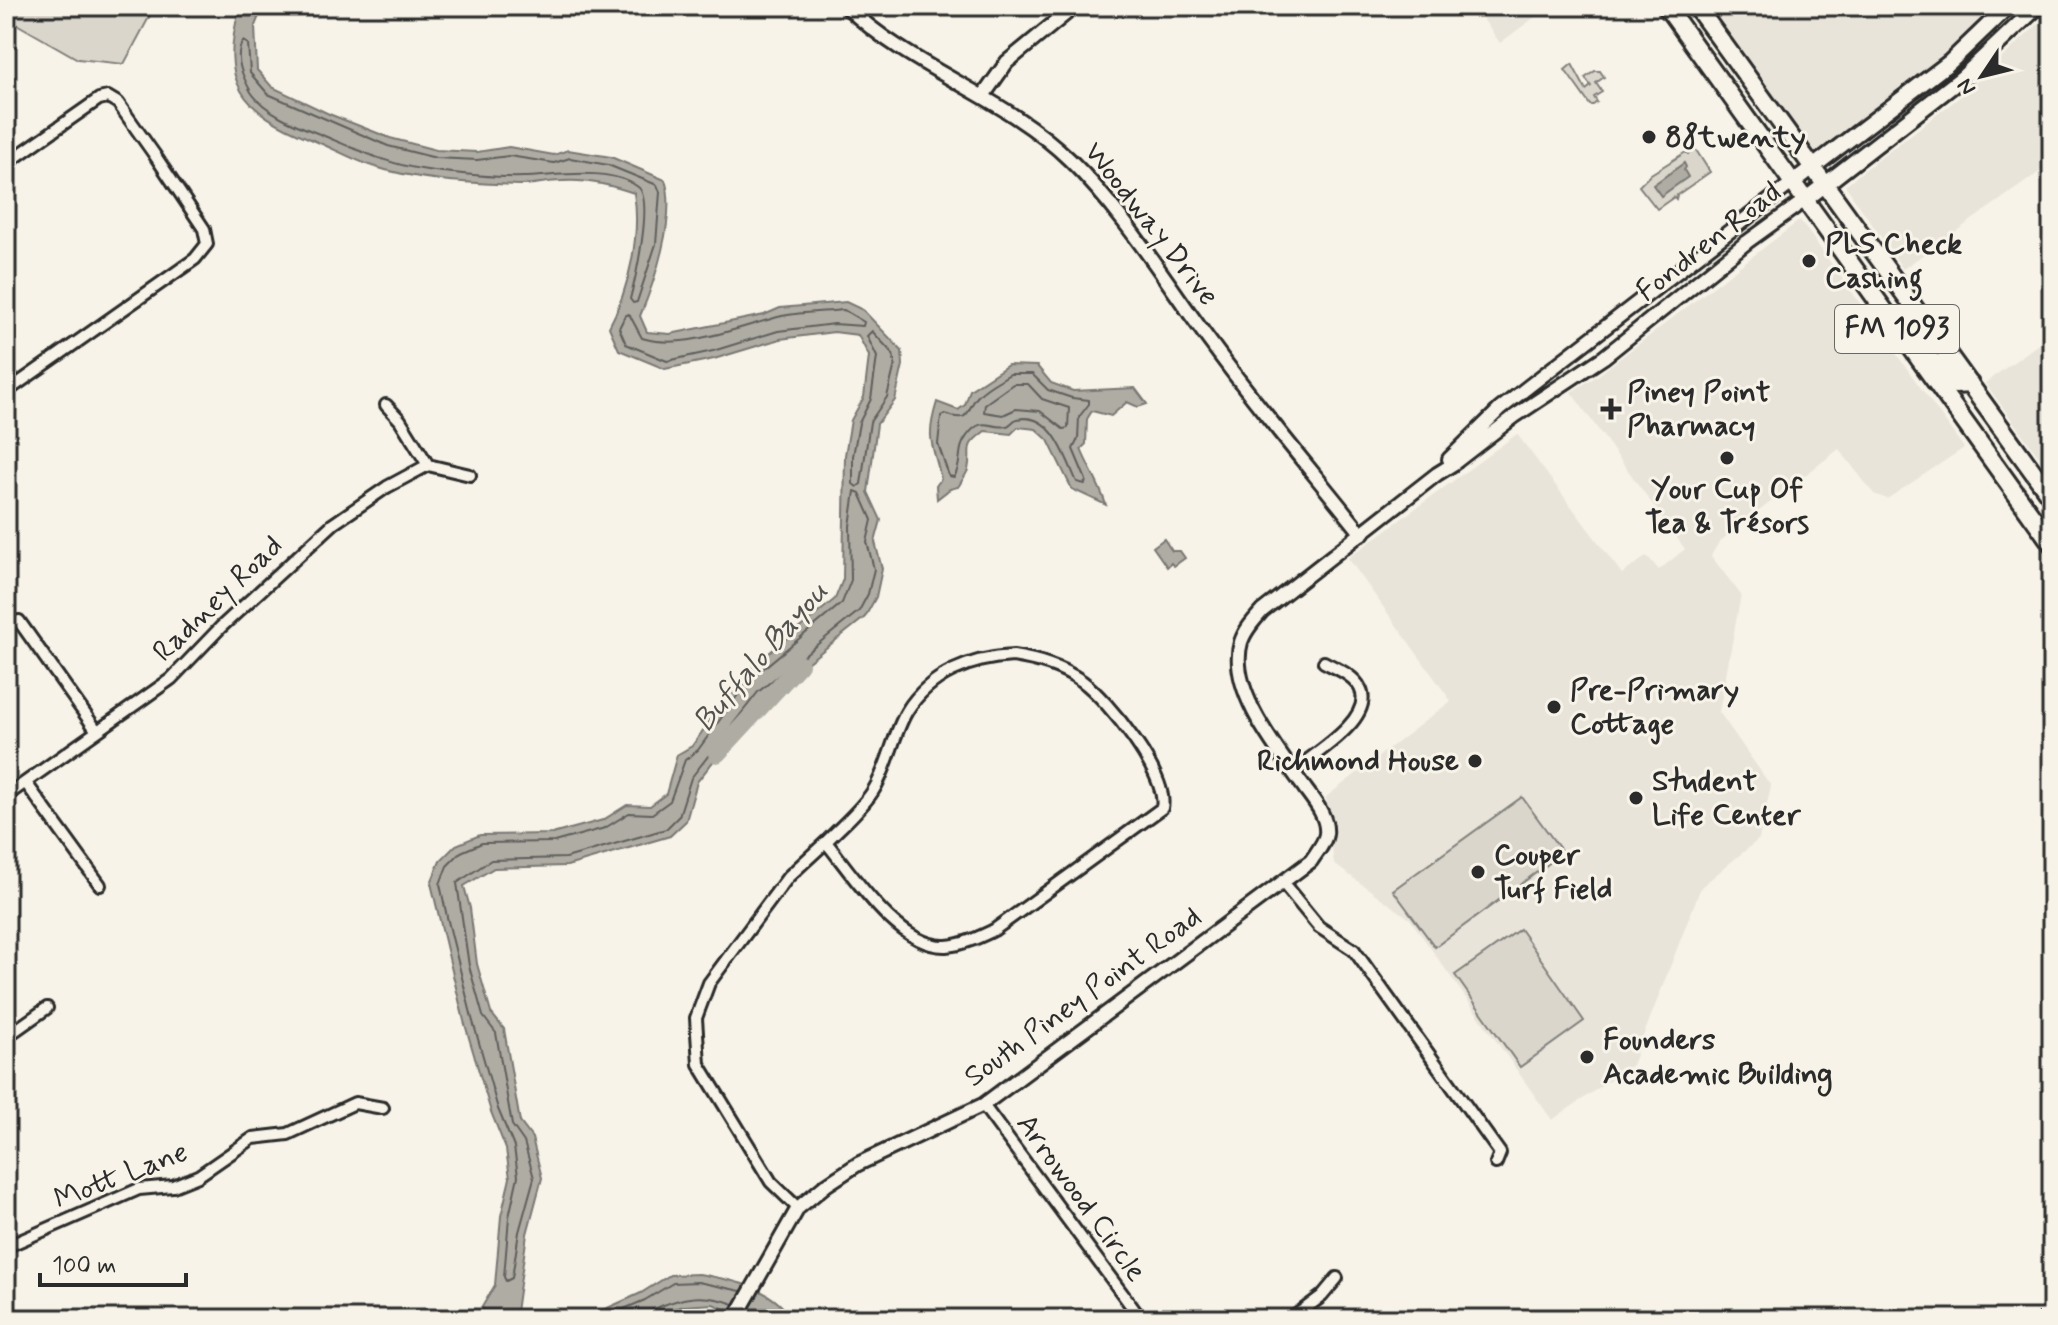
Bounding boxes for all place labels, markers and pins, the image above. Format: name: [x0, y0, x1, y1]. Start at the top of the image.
place label: 88twenty: [1665, 118, 1806, 157]
marker: 88twenty: [1640, 128, 1658, 146]
place label: PLS Check Cashing: [1825, 225, 1962, 302]
marker: PLS Check Cashing: [1800, 252, 1818, 270]
place label: Piney Point Pharmacy: [1627, 373, 1770, 446]
marker: Piney Point Pharmacy: [1602, 400, 1620, 418]
marker: Your Cup Of Tea & Trésors: [1718, 449, 1736, 467]
place label: Your Cup Of Tea & Trésors: [1645, 470, 1809, 543]
place label: Pre-Primary Cottage: [1570, 671, 1739, 745]
marker: Pre-Primary Cottage: [1545, 698, 1563, 716]
place label: Richmond House: [1257, 742, 1459, 781]
marker: Richmond House: [1466, 752, 1484, 770]
place label: Student Life Center: [1652, 762, 1802, 835]
marker: Student Life Center: [1627, 789, 1645, 807]
place label: Couper Turf Field: [1494, 836, 1612, 909]
marker: Couper Turf Field: [1469, 863, 1487, 881]
place label: Founders Academic Building: [1603, 1021, 1833, 1097]
marker: Founders Academic Building: [1578, 1048, 1596, 1066]

